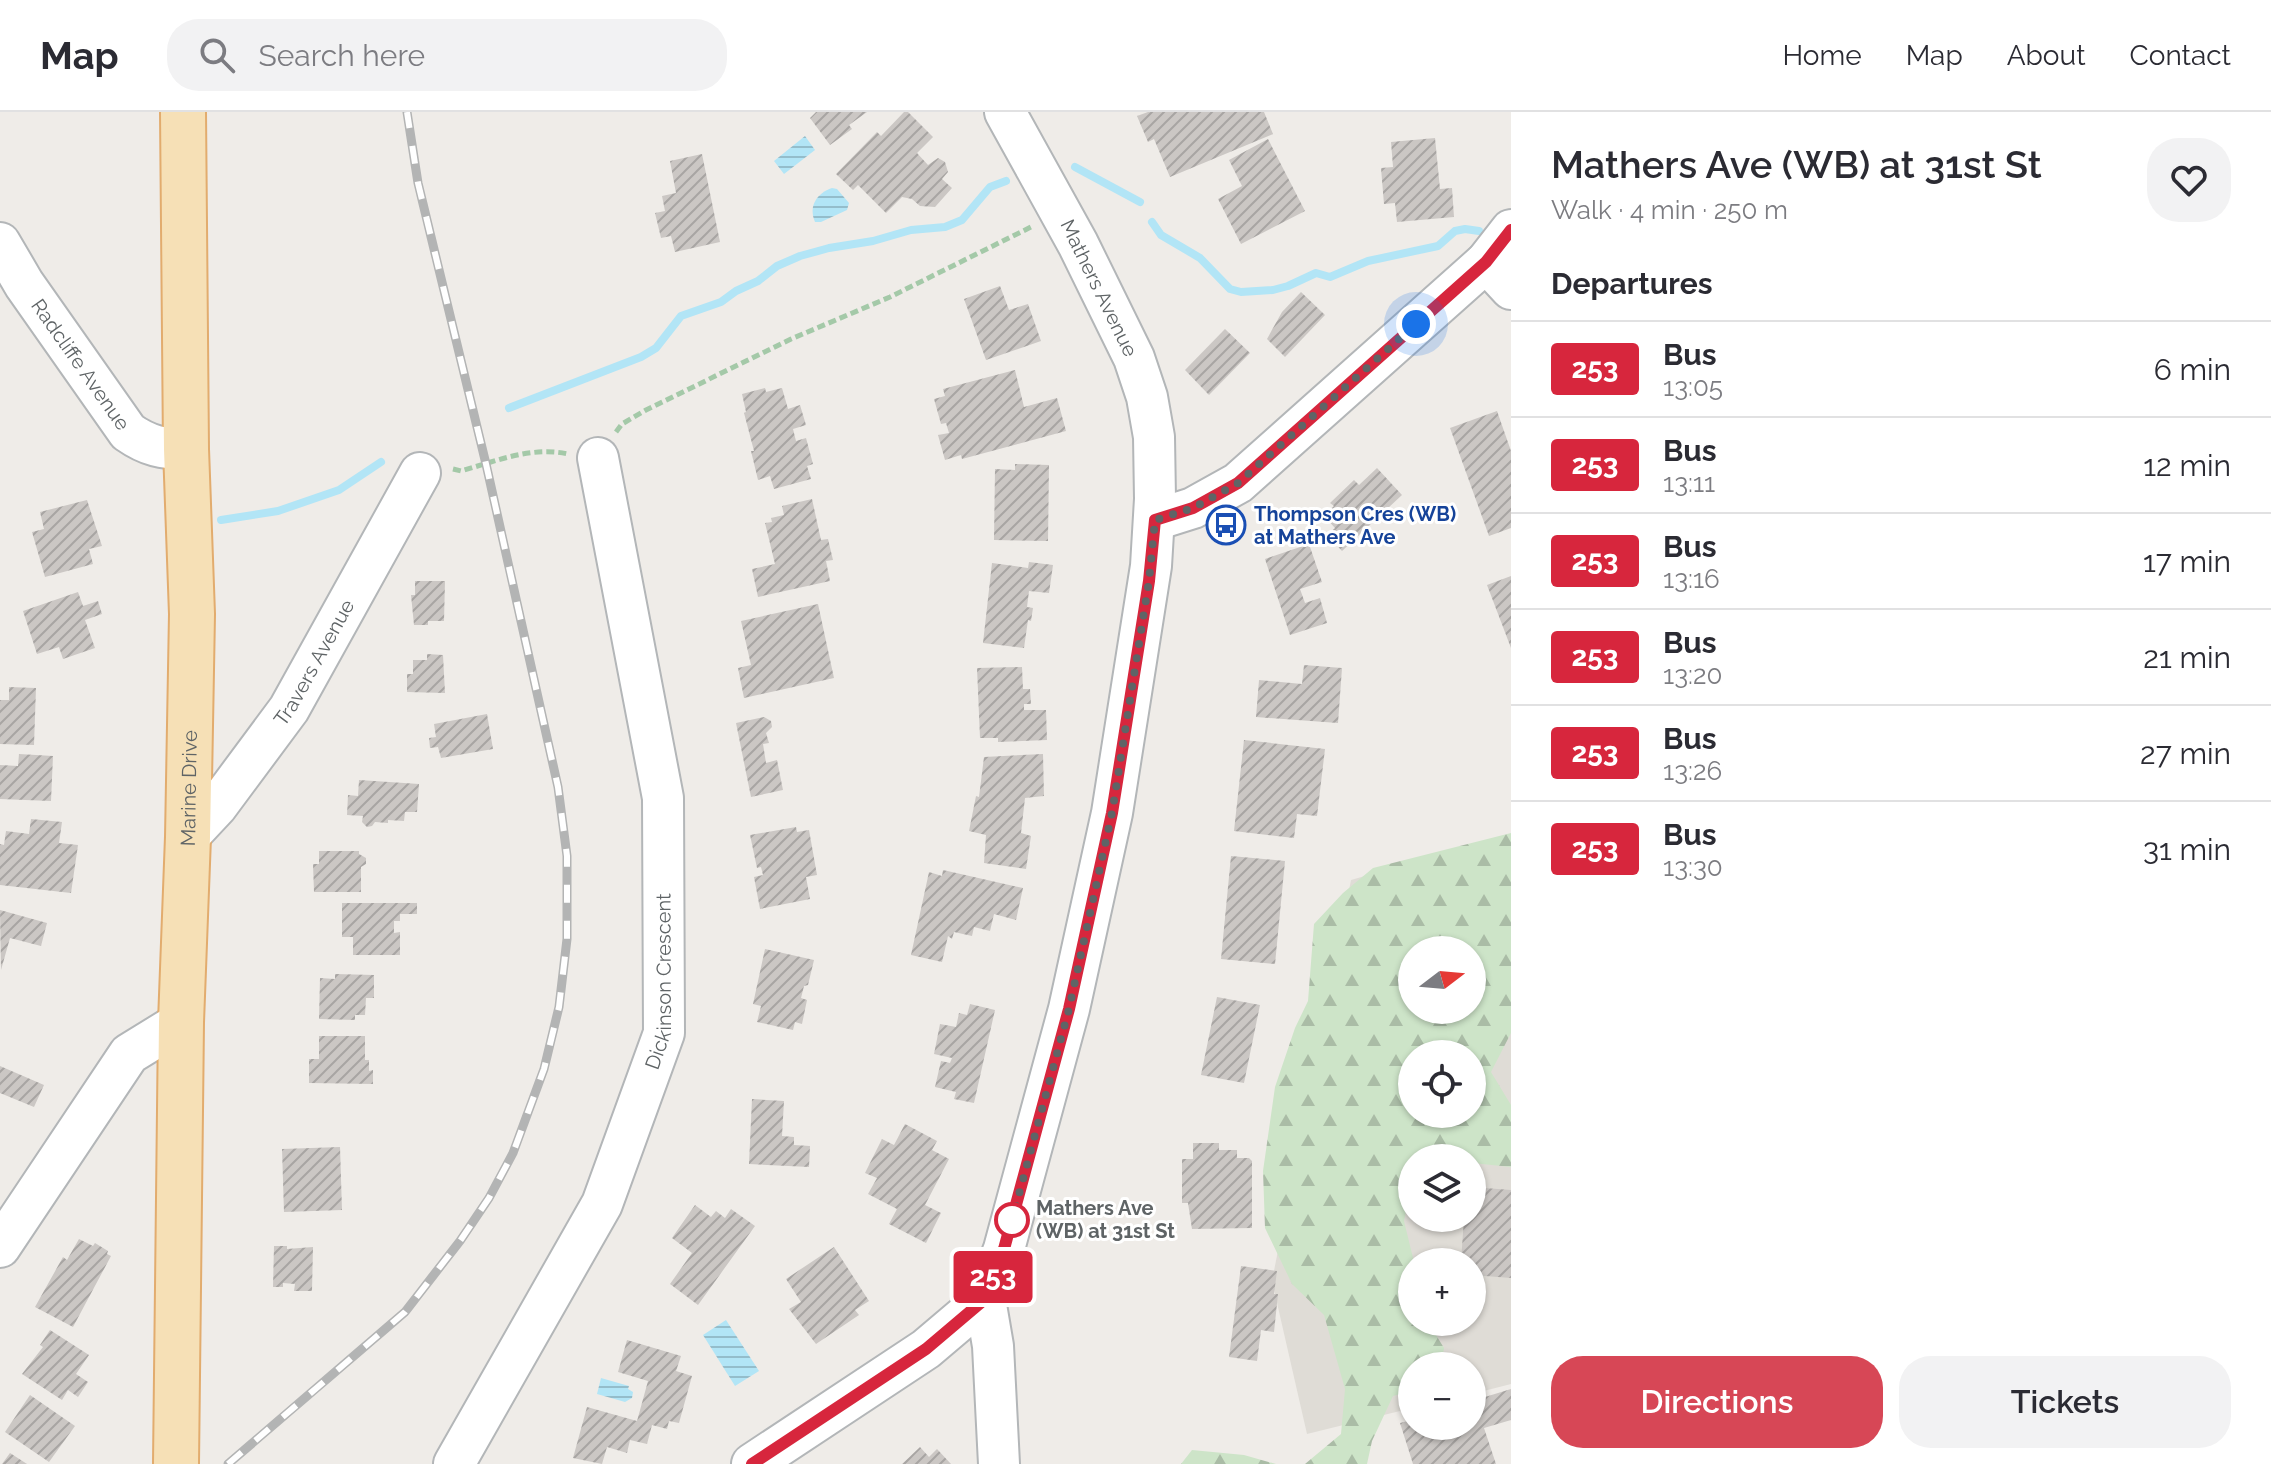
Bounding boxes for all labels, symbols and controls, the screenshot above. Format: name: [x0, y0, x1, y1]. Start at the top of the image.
search box: [167, 19, 727, 91]
text: Map: [40, 33, 119, 78]
icon: search: [195, 33, 239, 77]
text: Search here: [259, 38, 425, 73]
text: Home: [1782, 39, 1862, 72]
text: Map: [1906, 39, 1963, 72]
text: About: [2007, 39, 2086, 72]
text: Contact: [2130, 39, 2231, 72]
button: heart: [2147, 138, 2231, 222]
text: Mathers Ave (WB) at 31st St: [1551, 142, 2042, 187]
text: Walk · 4 min · 250 m: [1551, 195, 1788, 225]
street label: Mathers Avenue: [1055, 215, 1143, 361]
text: Departures: [1551, 266, 1713, 301]
street label: Radcliffe Avenue: [26, 294, 135, 435]
your location: [1396, 304, 1436, 344]
text: Bus: [1663, 337, 1717, 372]
text: 253: [1572, 352, 1618, 385]
text: 6 min: [2154, 352, 2231, 387]
text: 13:05: [1663, 372, 1723, 402]
text: Bus: [1663, 433, 1717, 468]
text: 253: [1572, 448, 1618, 481]
text: 12 min: [2143, 448, 2231, 483]
text: 13:11: [1663, 468, 1715, 498]
place label: Thompson Cres (WB) at Mathers Ave: [1254, 502, 1456, 549]
bus stop icon: Thompson Cres (WB) at Mathers Ave: [1205, 504, 1247, 546]
text: Bus: [1663, 529, 1717, 564]
text: 253: [1572, 544, 1618, 577]
text: 17 min: [2143, 544, 2231, 579]
text: 13:16: [1663, 564, 1720, 594]
street label: Travers Avenue: [269, 595, 360, 731]
text: Bus: [1663, 625, 1717, 660]
text: 253: [1572, 640, 1618, 673]
text: 21 min: [2143, 640, 2231, 675]
text: 13:20: [1663, 660, 1722, 690]
text: Bus: [1663, 721, 1717, 756]
street label: Marine Drive: [176, 730, 202, 847]
text: 253: [1572, 736, 1618, 769]
text: 27 min: [2140, 736, 2231, 771]
text: 13:26: [1663, 756, 1722, 786]
text: Bus: [1663, 817, 1717, 852]
text: 253: [1572, 832, 1618, 865]
text: 31 min: [2143, 832, 2231, 867]
text: 13:30: [1663, 852, 1723, 882]
street label: Dickinson Crescent: [640, 893, 676, 1073]
north arrow: [1398, 936, 1486, 1024]
map controls: [1398, 936, 1486, 1440]
button: locate: [1398, 1040, 1486, 1128]
button: layers: [1398, 1144, 1486, 1232]
place label: Mathers Ave (WB) at 31st St: [1036, 1196, 1175, 1243]
marker: Mathers Ave (WB) at 31st St: [995, 1203, 1029, 1237]
button: +: [1398, 1248, 1486, 1336]
line badge: 253: [947, 1251, 1039, 1303]
text: 253: [970, 1260, 1016, 1293]
button: −: [1398, 1352, 1486, 1440]
button: Directions: [1551, 1356, 1883, 1448]
button: Tickets: [1899, 1356, 2231, 1448]

